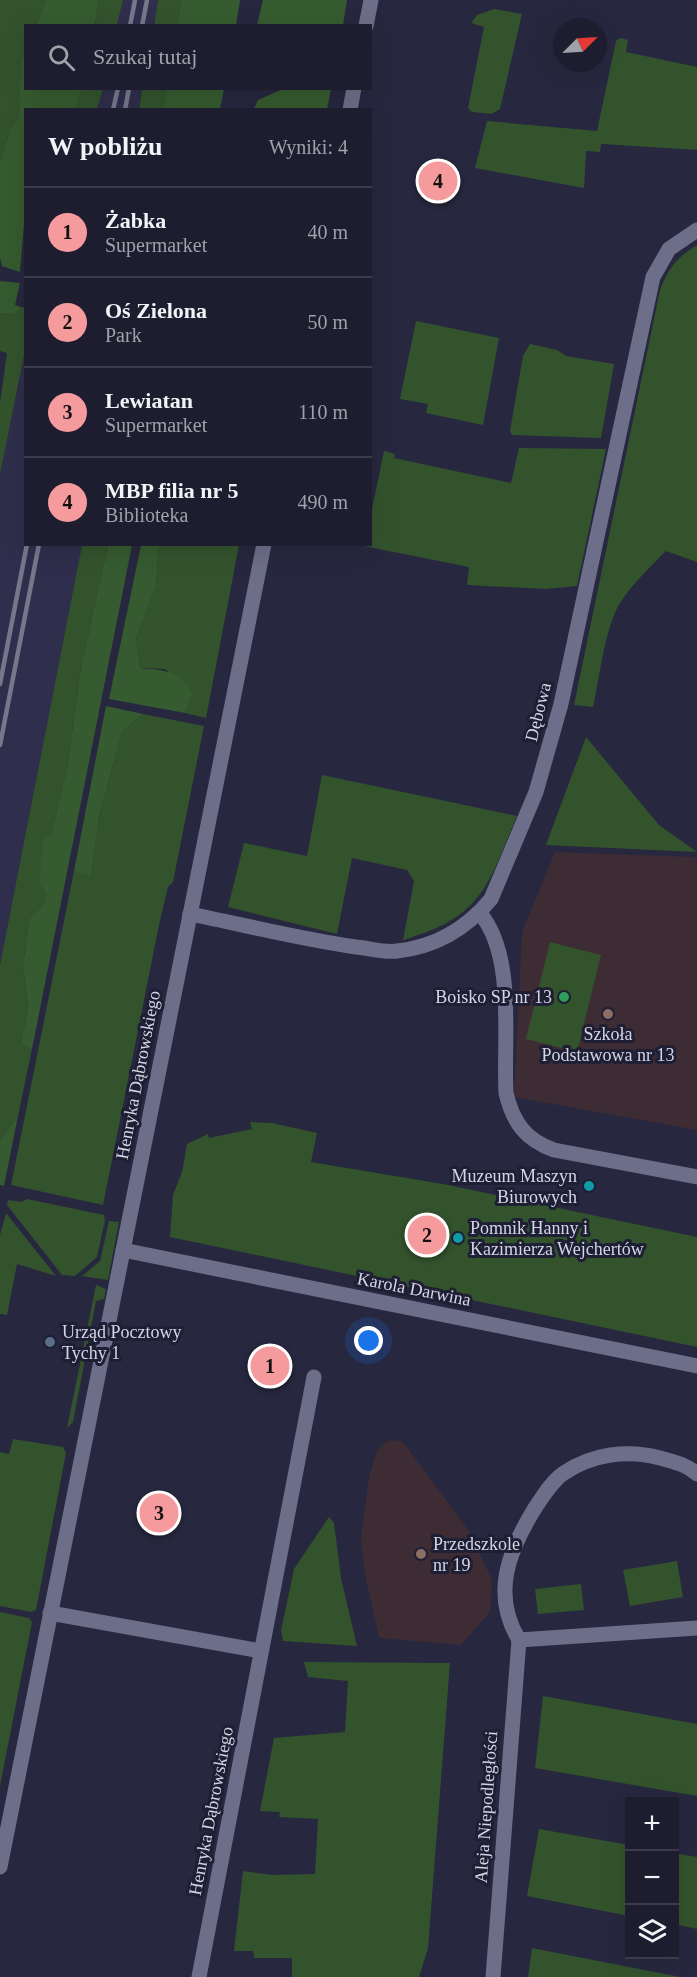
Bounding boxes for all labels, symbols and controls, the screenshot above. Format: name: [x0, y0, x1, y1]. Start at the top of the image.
north arrow: [553, 18, 607, 72]
search box: [24, 24, 372, 90]
icon: search: [45, 41, 78, 74]
text: Szukaj tutaj: [93, 44, 197, 69]
text: W pobliżu: [48, 132, 162, 161]
text: Wyniki: 4: [269, 136, 348, 158]
pin: 4: [418, 158, 458, 204]
text: Żabka: [105, 208, 166, 233]
text: 1: [63, 221, 73, 243]
text: 40 m: [307, 221, 348, 243]
text: Supermarket: [105, 234, 207, 256]
text: Oś Zielona: [105, 298, 207, 323]
text: 2: [63, 311, 73, 333]
text: 50 m: [307, 311, 348, 333]
text: Park: [105, 324, 142, 346]
text: Lewiatan: [105, 388, 193, 413]
text: 3: [63, 401, 73, 423]
text: 110 m: [298, 401, 348, 423]
text: Supermarket: [105, 414, 207, 436]
text: MBP filia nr 5: [105, 478, 238, 503]
text: 4: [63, 491, 73, 513]
text: 490 m: [297, 491, 348, 513]
text: Biblioteka: [105, 504, 188, 526]
street label: Dębowa: [521, 680, 555, 744]
place label: Boisko SP nr 13: [435, 987, 552, 1007]
street label: Henryka Dąbrowskiego: [112, 989, 164, 1161]
marker: Boisko SP nr 13: [557, 990, 571, 1004]
marker: Szkoła Podstawowa nr 13: [601, 1007, 615, 1021]
place label: Szkoła Podstawowa nr 13: [542, 1024, 675, 1065]
place label: Muzeum Maszyn Biurowych: [452, 1166, 577, 1207]
marker: Muzeum Maszyn Biurowych: [582, 1179, 596, 1193]
pin: 2: [408, 1212, 446, 1258]
place label: Pomnik Hanny i Kazimierza Wejchertów: [470, 1218, 644, 1259]
marker: Pomnik Hanny i Kazimierza Wejchertów: [451, 1231, 465, 1245]
street label: Karola Darwina: [355, 1268, 473, 1310]
place label: Urząd Pocztowy Tychy 1: [62, 1322, 181, 1363]
your location: [354, 1326, 383, 1355]
marker: Urząd Pocztowy Tychy 1: [43, 1335, 57, 1349]
pin: 1: [250, 1344, 290, 1388]
pin: 3: [140, 1490, 178, 1536]
place label: Przedszkole nr 19: [433, 1534, 520, 1575]
marker: Przedszkole nr 19: [414, 1547, 428, 1561]
street label: Henryka Dąbrowskiego: [185, 1725, 237, 1897]
street label: Aleja Niepodległości: [471, 1730, 501, 1884]
map controls: [625, 1797, 679, 1959]
button: +: [625, 1797, 679, 1851]
button: −: [625, 1851, 679, 1905]
button: layers: [625, 1905, 679, 1959]

